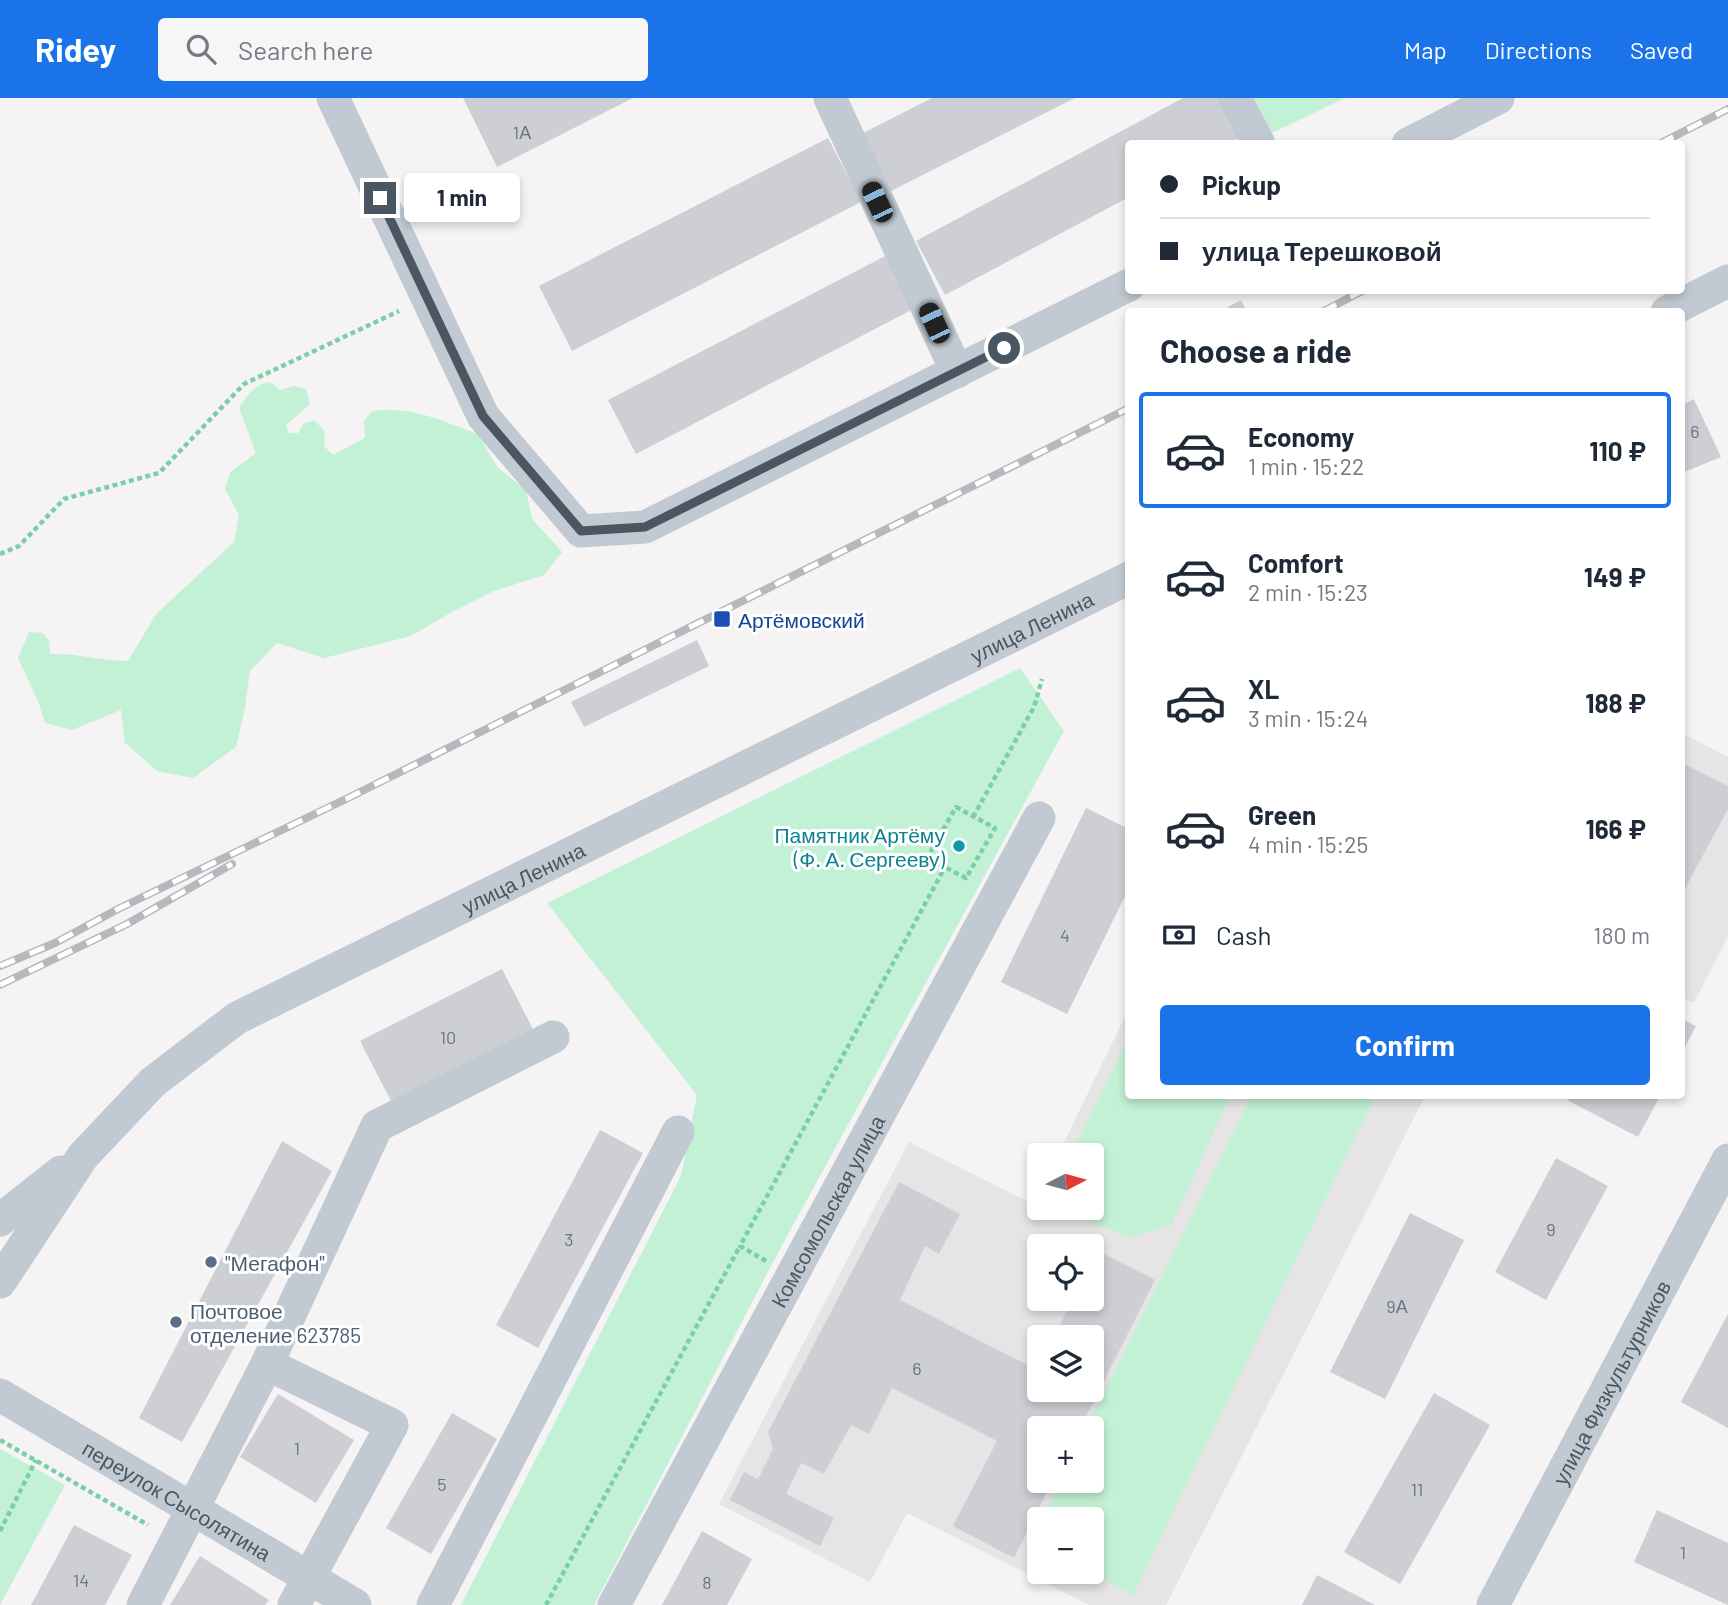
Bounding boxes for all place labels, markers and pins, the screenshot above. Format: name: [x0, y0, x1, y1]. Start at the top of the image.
place label: Артёмовский: [738, 607, 865, 632]
marker: Артёмовский: [712, 609, 732, 629]
place label: Памятник Артёму (Ф. А. Сергееву): [774, 822, 946, 871]
marker: Памятник Артёму (Ф. А. Сергееву): [951, 838, 967, 854]
place label: "Мегафон": [225, 1250, 325, 1275]
marker: "Мегафон": [203, 1254, 219, 1270]
place label: Почтовое отделение 623785: [190, 1298, 361, 1347]
marker: Почтовое отделение 623785: [168, 1314, 184, 1330]

